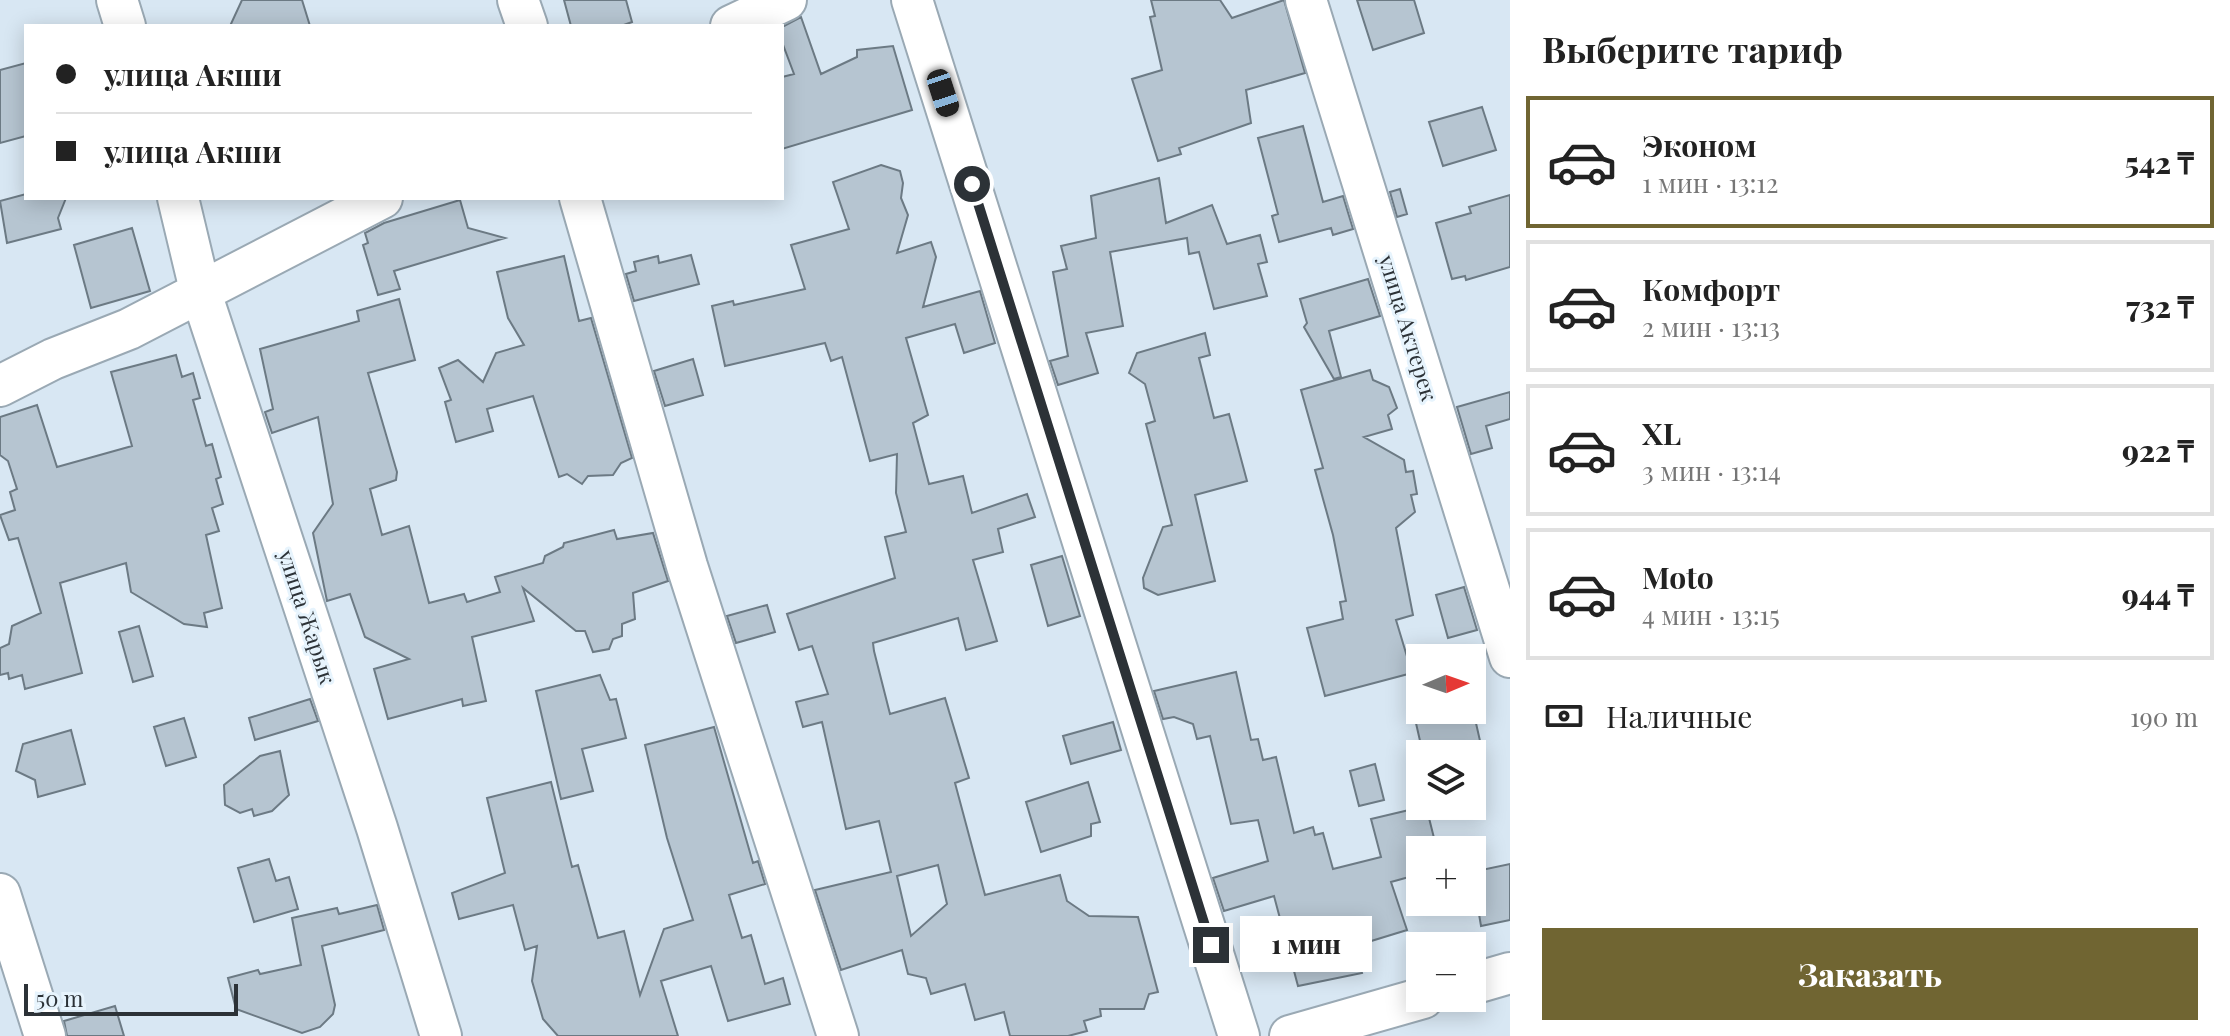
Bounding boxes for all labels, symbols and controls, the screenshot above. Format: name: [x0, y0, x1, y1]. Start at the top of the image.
text: Выберите тариф: [1542, 24, 1843, 72]
text: улица Акши: [104, 54, 282, 94]
car: [924, 66, 962, 120]
text: Эконом: [1642, 125, 1757, 165]
icon: car: [1546, 126, 1618, 198]
text: улица Акши: [104, 131, 282, 171]
text: 542 ₸: [2125, 142, 2194, 182]
text: 1 мин · 13:12: [1642, 165, 1778, 200]
route start: [954, 166, 990, 202]
street label: улица Актерек: [1372, 250, 1446, 405]
text: Комфорт: [1642, 269, 1780, 309]
icon: car: [1546, 270, 1618, 342]
text: 732 ₸: [2126, 286, 2194, 326]
text: 2 мин · 13:13: [1642, 309, 1780, 344]
text: XL: [1642, 413, 1681, 453]
icon: car: [1546, 414, 1618, 486]
text: 922 ₸: [2122, 430, 2194, 470]
text: 3 мин · 13:14: [1642, 453, 1781, 488]
street label: улица Жарык: [272, 545, 344, 688]
text: Moto: [1642, 557, 1714, 597]
icon: car: [1546, 558, 1618, 630]
text: 944 ₸: [2122, 574, 2194, 614]
text: 4 мин · 13:15: [1642, 597, 1780, 632]
north arrow: [1406, 644, 1486, 724]
map controls: [1406, 644, 1486, 1012]
icon: cash: [1542, 694, 1586, 738]
text: Наличные: [1606, 696, 1752, 736]
text: 190 m: [2130, 699, 2198, 734]
button: layers: [1406, 740, 1486, 820]
button: +: [1406, 836, 1486, 916]
callout: 1 мин: [1239, 917, 1371, 973]
text: 1 мин: [1271, 926, 1341, 961]
route end: [1193, 927, 1229, 963]
button: Заказать: [1542, 928, 2198, 1020]
button: −: [1406, 932, 1486, 1012]
scale bar: [24, 980, 238, 1016]
text: 50 m: [36, 983, 83, 1013]

